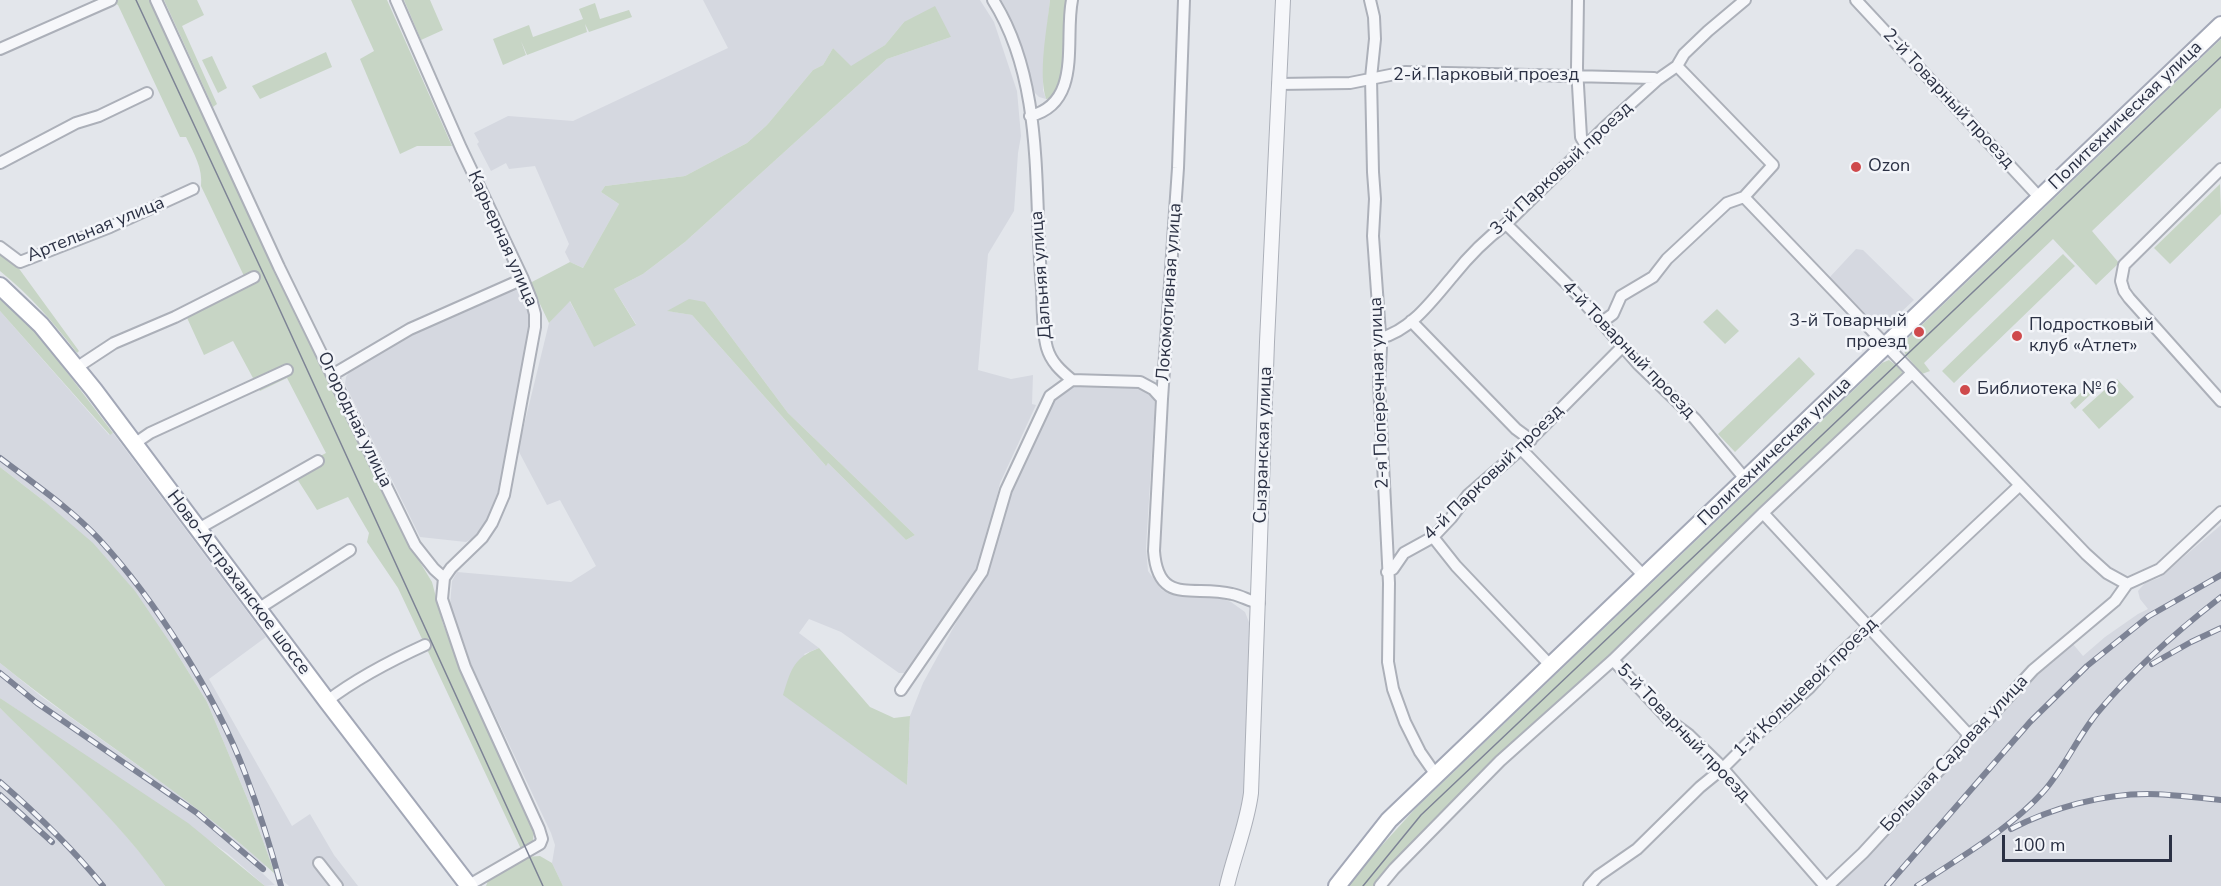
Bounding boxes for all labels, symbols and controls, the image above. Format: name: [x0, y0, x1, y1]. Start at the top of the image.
street label: 2-й Товарный проезд: [1878, 25, 2018, 173]
street label: Политехническая улица: [2045, 37, 2207, 195]
street label: 2-й Парковый проезд: [1393, 65, 1579, 87]
street label: 3-й Парковый проезд: [1487, 98, 1637, 240]
place label: Ozon: [1868, 156, 1910, 178]
marker: Ozon: [1849, 160, 1863, 174]
street label: Карьерная улица: [462, 168, 542, 310]
street label: Артельная улица: [24, 193, 168, 267]
street label: Локомотивная улица: [1153, 202, 1187, 382]
street label: Дальняя улица: [1027, 210, 1057, 340]
street label: 4-й Товарный проезд: [1557, 277, 1699, 423]
street label: 2-я Поперечная улица: [1366, 297, 1394, 489]
place label: 3-й Товарный проезд: [1789, 311, 1907, 354]
place label: Подростковый клуб «Атлет»: [2029, 315, 2154, 358]
marker: 3-й Товарный проезд: [1912, 325, 1926, 339]
marker: Подростковый клуб «Атлет»: [2010, 329, 2024, 343]
street label: Огородная улица: [312, 349, 396, 491]
street label: Сызранская улица: [1250, 366, 1278, 524]
street label: Политехническая улица: [1694, 373, 1856, 531]
place label: Библиотека № 6: [1977, 379, 2117, 401]
marker: Библиотека № 6: [1958, 383, 1972, 397]
street label: 4-й Парковый проезд: [1420, 401, 1568, 545]
street label: Ново-Астраханское шоссе: [162, 487, 314, 679]
street label: 1-й Кольцевой проезд: [1730, 614, 1882, 762]
street label: 5-й Товарный проезд: [1612, 660, 1754, 806]
street label: Большая Садовая улица: [1877, 671, 2033, 837]
scale bar: [2005, 823, 2174, 861]
text: 100 m: [2013, 833, 2065, 857]

